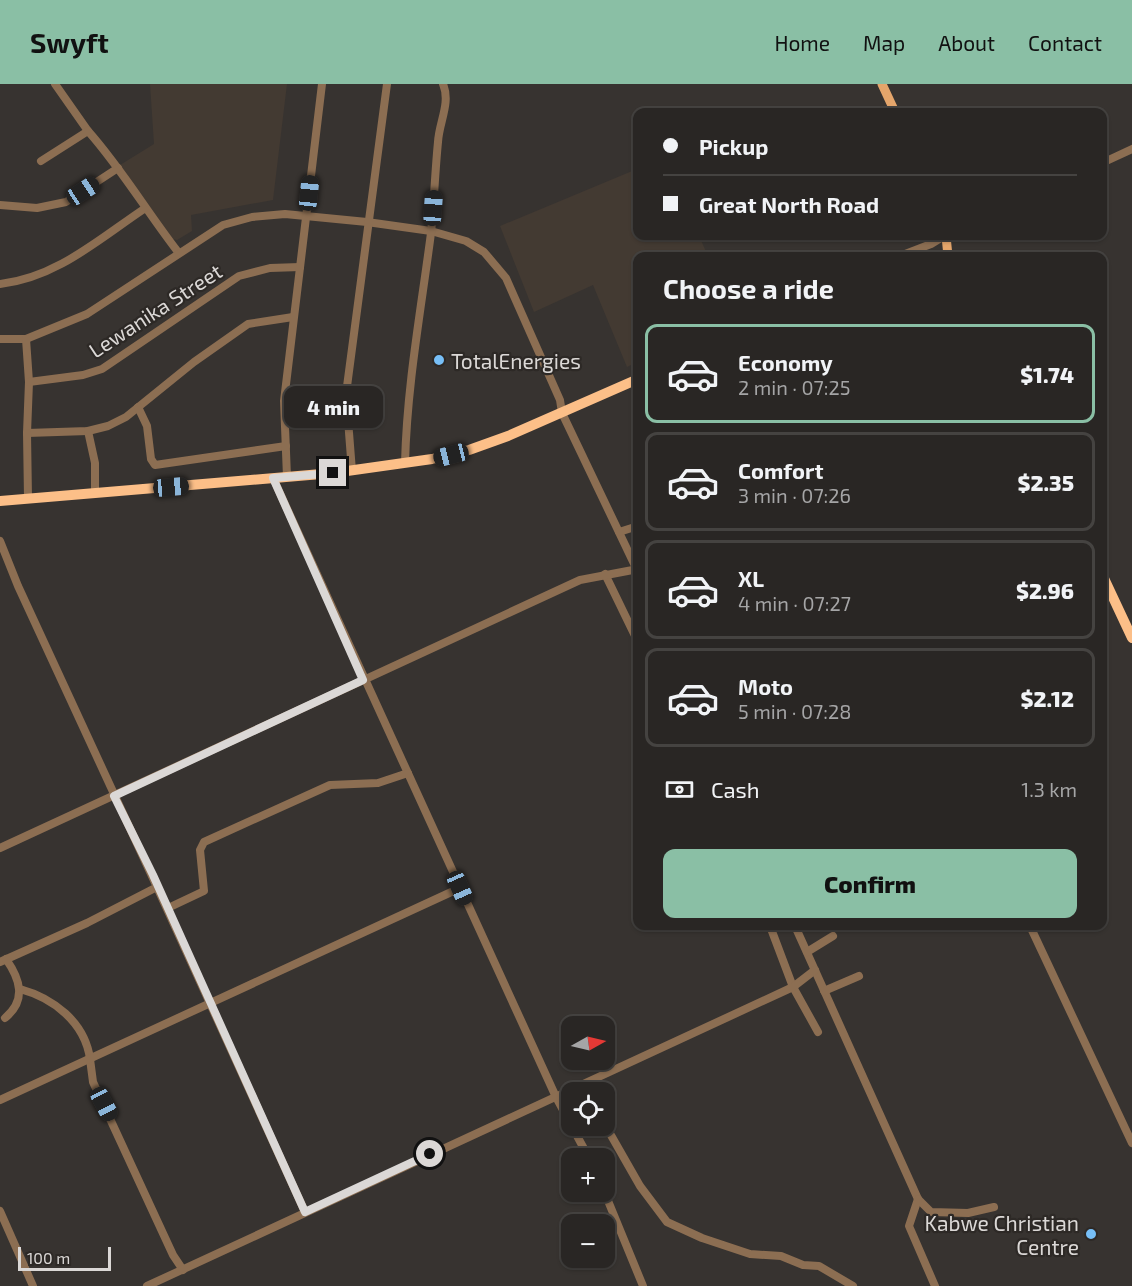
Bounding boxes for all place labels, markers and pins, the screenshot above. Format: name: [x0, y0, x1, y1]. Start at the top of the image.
place label: TotalEnergies: [451, 348, 581, 373]
marker: TotalEnergies: [432, 353, 446, 367]
place label: Kabwe Christian Centre: [925, 1210, 1079, 1259]
marker: Kabwe Christian Centre: [1084, 1227, 1098, 1241]

